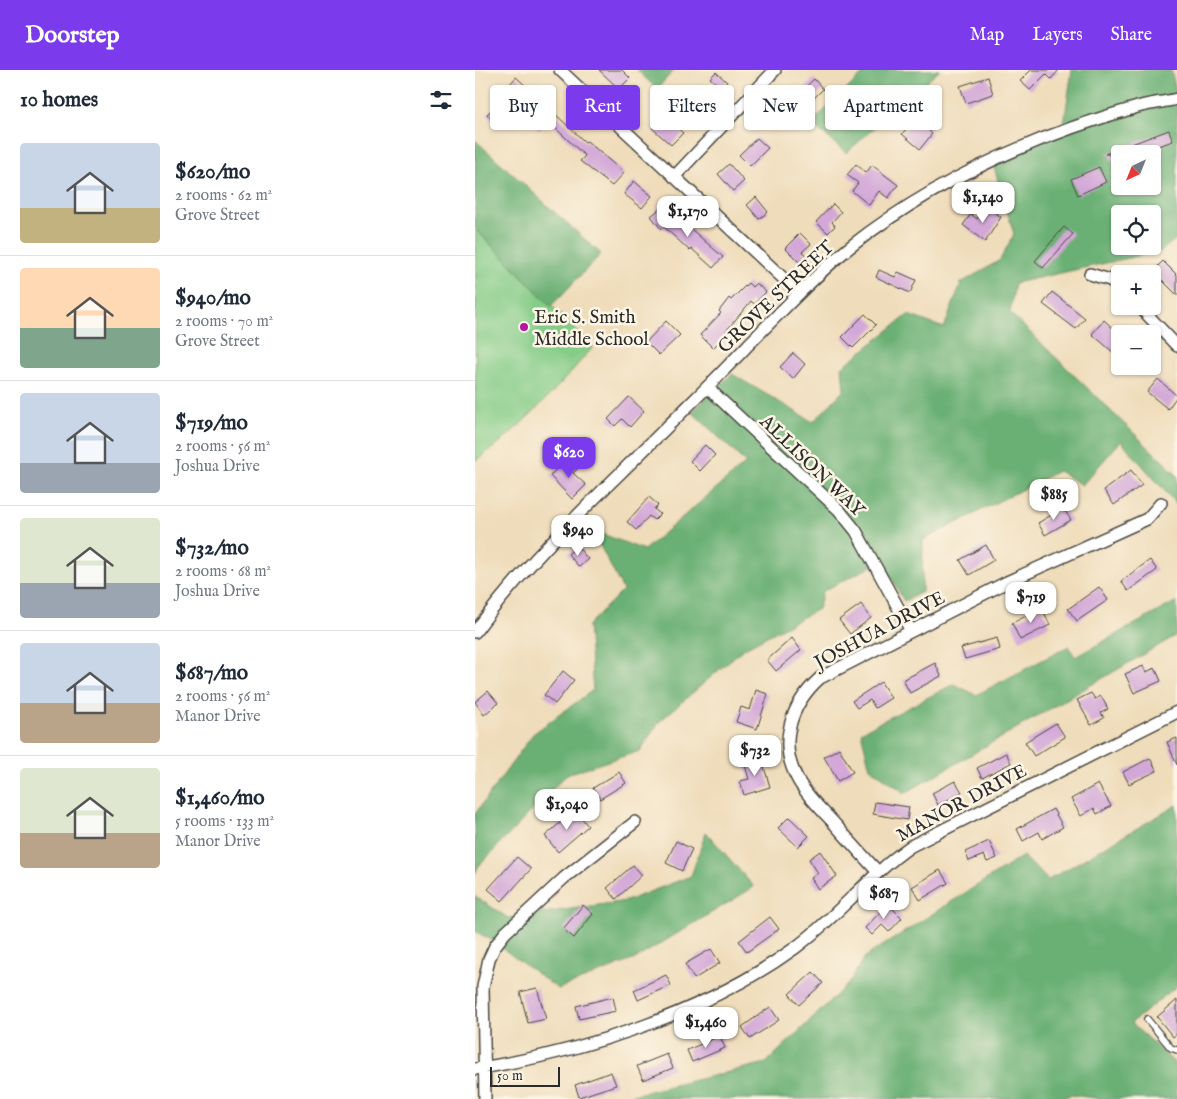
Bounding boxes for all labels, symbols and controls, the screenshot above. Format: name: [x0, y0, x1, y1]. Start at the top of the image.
text: Doorstep: [25, 20, 120, 51]
text: Map: [970, 24, 1004, 47]
text: Layers: [1032, 24, 1083, 47]
text: Share: [1111, 24, 1152, 47]
chip: Buy: [490, 85, 556, 130]
chip: Rent: [566, 85, 640, 130]
chip: Filters: [650, 85, 734, 130]
chip: New: [744, 85, 815, 130]
chip: Apartment: [825, 85, 942, 130]
icon: filters: [427, 86, 455, 114]
text: 10 homes: [20, 87, 98, 114]
north arrow: [1111, 145, 1161, 195]
map controls: [1111, 145, 1161, 375]
text: $620/mo: [175, 159, 250, 186]
icon: home: [60, 163, 120, 223]
pin: $1,140: [942, 182, 1024, 224]
text: 2 rooms · 62 m²: [175, 186, 272, 206]
text: $1,140: [963, 188, 1003, 208]
pin: $1,170: [647, 196, 729, 238]
text: $1,170: [668, 202, 708, 222]
button: locate: [1111, 205, 1161, 255]
text: Grove Street: [175, 206, 260, 226]
street label: GROVE STREET: [713, 236, 840, 359]
button: +: [1111, 265, 1161, 315]
text: $940/mo: [175, 285, 251, 312]
icon: home: [60, 288, 120, 348]
place label: Eric S. Smith Middle School: [534, 306, 649, 352]
text: 2 rooms · 70 m²: [175, 312, 273, 332]
marker: Eric S. Smith Middle School: [518, 321, 530, 333]
button: −: [1111, 325, 1161, 375]
text: Grove Street: [175, 332, 260, 352]
text: $719/mo: [175, 410, 248, 437]
street label: ALLISON WAY: [753, 410, 870, 523]
icon: home: [60, 413, 120, 473]
pin: $620: [539, 436, 599, 479]
text: 2 rooms · 56 m²: [175, 437, 270, 457]
text: $620: [554, 443, 584, 463]
text: Joshua Drive: [175, 457, 260, 477]
pin: $885: [1024, 478, 1084, 521]
text: $885: [1040, 485, 1068, 505]
pin: $940: [548, 514, 608, 557]
text: $940: [562, 521, 594, 541]
text: $732/mo: [175, 535, 249, 562]
icon: home: [60, 538, 120, 598]
text: 2 rooms · 68 m²: [175, 562, 271, 582]
text: Joshua Drive: [175, 582, 260, 602]
pin: $719: [1001, 582, 1061, 624]
street label: JOSHUA DRIVE: [809, 586, 949, 676]
text: $719: [1016, 588, 1046, 608]
text: $687/mo: [175, 660, 248, 687]
icon: home: [60, 663, 120, 723]
text: 2 rooms · 56 m²: [175, 687, 270, 707]
text: Manor Drive: [175, 707, 261, 727]
pin: $732: [725, 734, 785, 777]
text: $732: [740, 741, 770, 761]
street label: MANOR DRIVE: [893, 759, 1031, 848]
text: $1,460/mo: [175, 785, 265, 812]
icon: home: [60, 788, 120, 848]
pin: $1,040: [526, 788, 608, 831]
text: $1,040: [546, 795, 588, 815]
text: 5 rooms · 133 m²: [175, 812, 274, 832]
text: Manor Drive: [175, 832, 261, 852]
pin: $687: [854, 878, 914, 920]
text: $687: [869, 884, 899, 904]
pin: $1,460: [665, 1006, 747, 1049]
text: $1,460: [685, 1013, 727, 1033]
scale bar: [490, 1064, 560, 1087]
text: 50 m: [497, 1067, 523, 1085]

